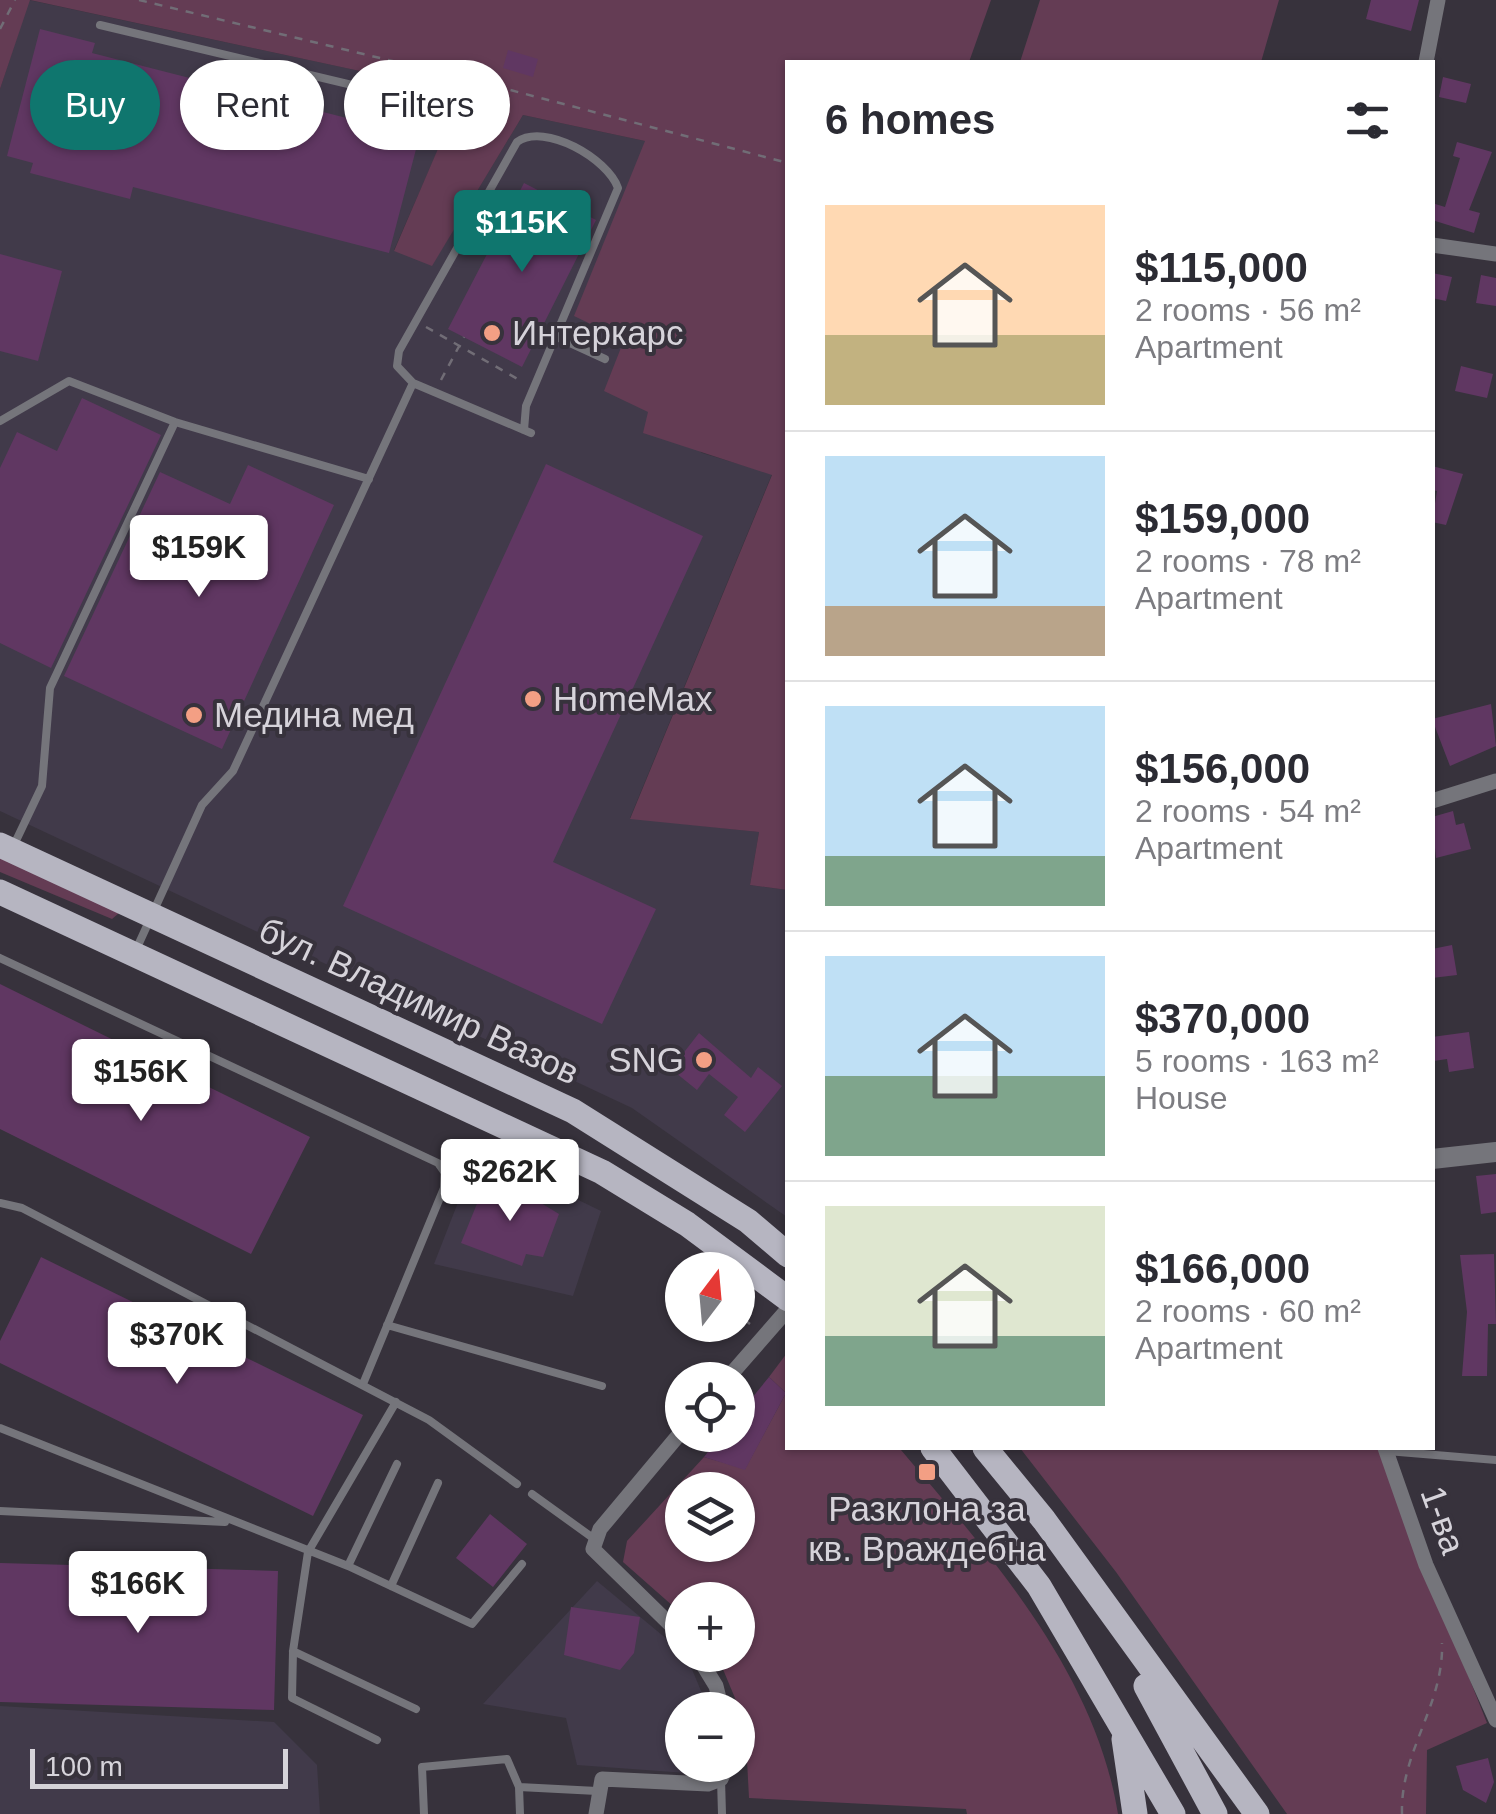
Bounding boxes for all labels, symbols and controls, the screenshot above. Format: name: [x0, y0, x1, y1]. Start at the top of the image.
chip: Buy: [30, 60, 160, 150]
chip: Rent: [180, 60, 324, 150]
chip: Filters: [344, 60, 510, 150]
icon: filters: [1340, 93, 1395, 148]
text: 6 homes: [825, 96, 995, 143]
pin: $115K: [452, 190, 592, 275]
text: $115K: [476, 204, 568, 240]
text: $115,000: [1135, 244, 1308, 291]
icon: home: [905, 245, 1025, 365]
text: 2 rooms · 56 m²: [1135, 292, 1361, 328]
place label: Интеркарс: [512, 313, 684, 352]
marker: Интеркарс: [481, 322, 503, 344]
text: Apartment: [1135, 329, 1283, 365]
text: $159,000: [1135, 495, 1310, 542]
icon: home: [905, 496, 1025, 616]
pin: $159K: [129, 515, 269, 600]
text: $159K: [152, 529, 246, 565]
text: 2 rooms · 78 m²: [1135, 543, 1361, 579]
text: Apartment: [1135, 580, 1283, 616]
place label: HomeMax: [553, 679, 713, 718]
marker: HomeMax: [522, 688, 544, 710]
place label: Медина мед: [214, 695, 414, 734]
marker: Медина мед: [183, 704, 205, 726]
text: $156,000: [1135, 745, 1310, 792]
icon: home: [905, 746, 1025, 866]
text: 2 rooms · 54 m²: [1135, 793, 1361, 829]
text: Apartment: [1135, 830, 1283, 866]
street label: бул. Владимир Вазов: [253, 909, 585, 1092]
text: $370,000: [1135, 995, 1310, 1042]
icon: home: [905, 996, 1025, 1116]
pin: $156K: [71, 1039, 211, 1124]
place label: SNG: [608, 1040, 684, 1079]
text: 5 rooms · 163 m²: [1135, 1043, 1379, 1079]
marker: SNG: [693, 1049, 715, 1071]
text: $156K: [94, 1053, 188, 1089]
text: House: [1135, 1080, 1228, 1116]
pin: $262K: [440, 1139, 580, 1224]
text: $262K: [463, 1153, 557, 1189]
text: $166,000: [1135, 1245, 1310, 1292]
icon: home: [905, 1246, 1025, 1366]
north arrow: [665, 1252, 755, 1342]
map controls: [665, 1252, 755, 1782]
text: 2 rooms · 60 m²: [1135, 1293, 1361, 1329]
pin: $370K: [107, 1302, 247, 1387]
text: $370K: [130, 1316, 224, 1352]
text: Apartment: [1135, 1330, 1283, 1366]
button: locate: [665, 1362, 755, 1452]
marker: Разклона за кв. Враждебна: [916, 1461, 938, 1483]
button: layers: [665, 1472, 755, 1562]
street label: 1-ва: [1413, 1481, 1474, 1559]
place label: Разклона за кв. Враждебна: [808, 1489, 1046, 1568]
pin: $166K: [68, 1551, 208, 1636]
text: $166K: [91, 1565, 185, 1601]
button: +: [665, 1582, 755, 1672]
button: −: [665, 1692, 755, 1782]
scale bar: [30, 1744, 288, 1788]
text: 100 m: [45, 1751, 123, 1782]

